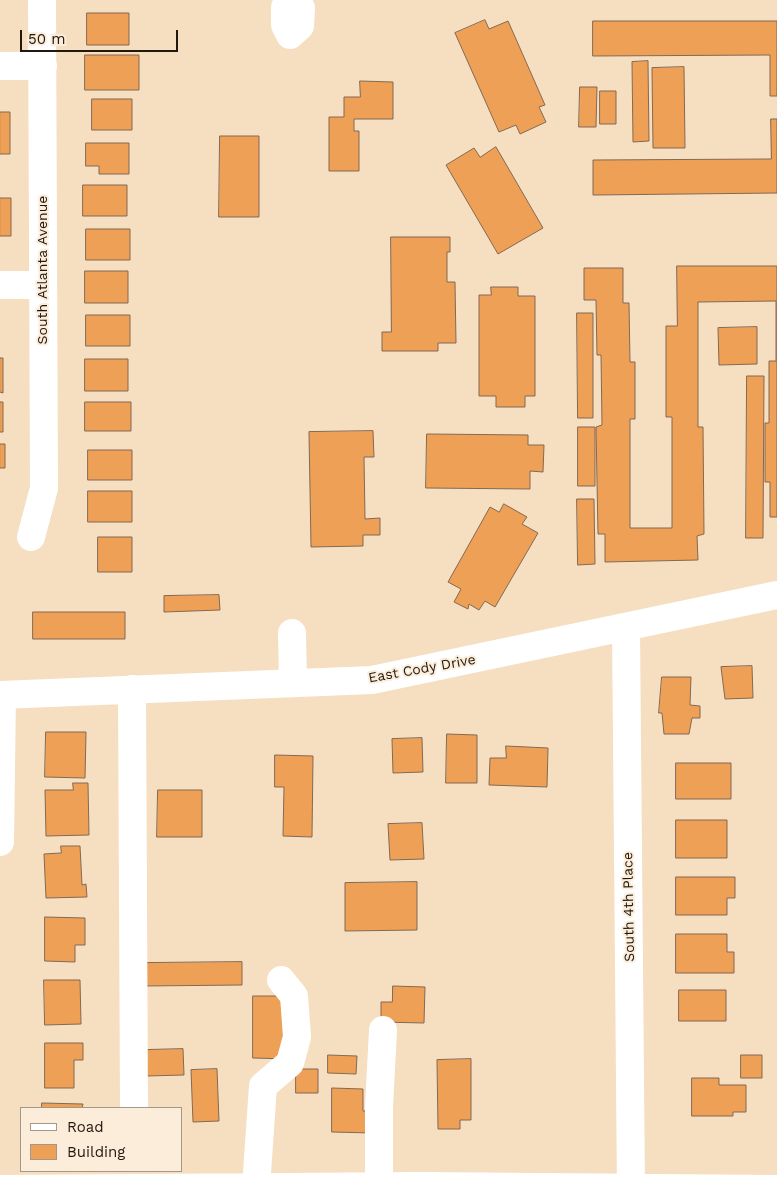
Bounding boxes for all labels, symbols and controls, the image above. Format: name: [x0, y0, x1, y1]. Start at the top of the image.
scale bar: [22, 20, 180, 52]
text: 50 m: [28, 30, 65, 48]
street label: South Atlanta Avenue: [35, 196, 51, 344]
street label: East Cody Drive: [367, 651, 477, 687]
street label: South 4th Place: [620, 852, 638, 962]
legend: [20, 1107, 182, 1172]
text: Road: [67, 1118, 104, 1136]
text: Building: [67, 1143, 125, 1161]

